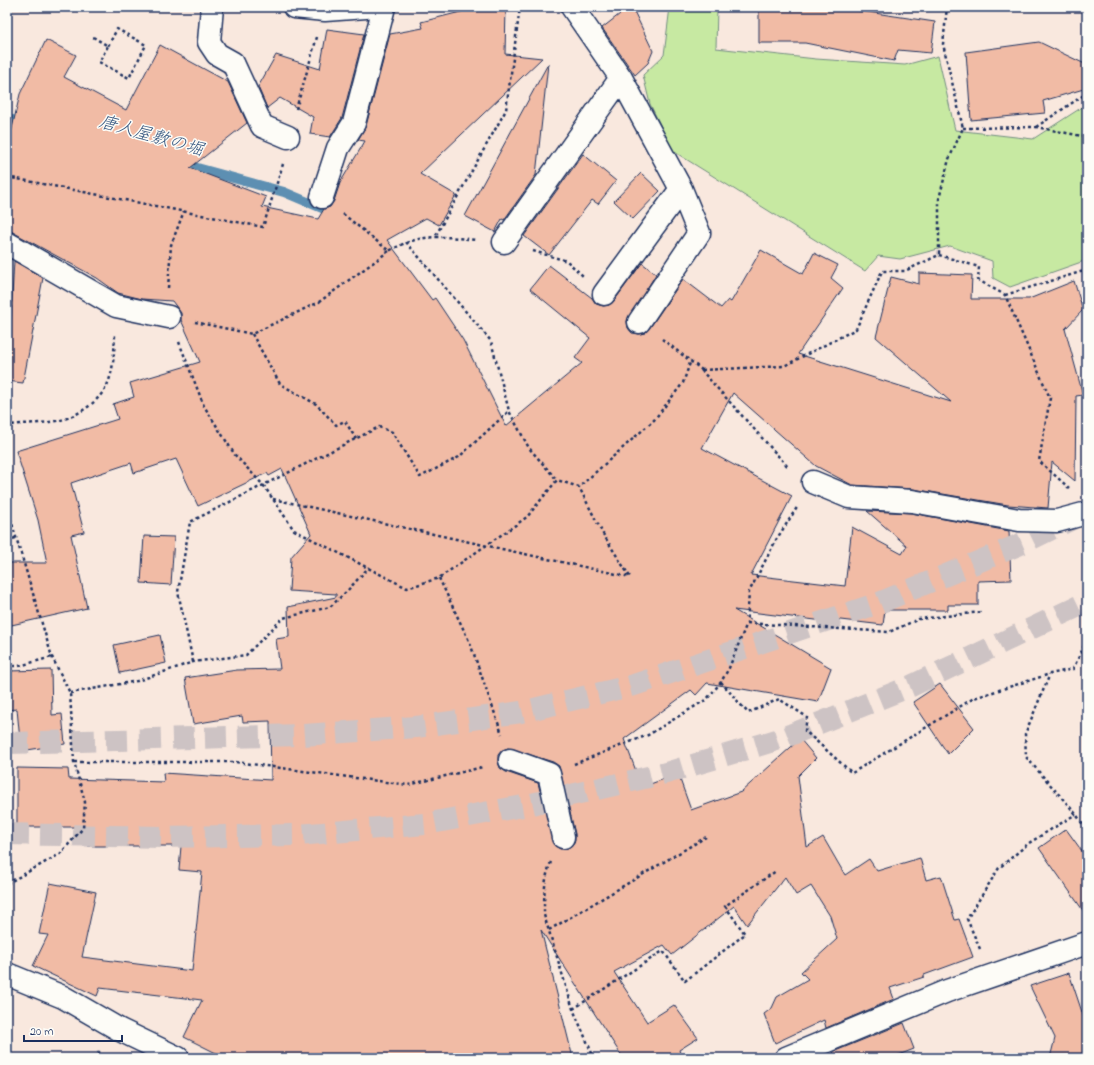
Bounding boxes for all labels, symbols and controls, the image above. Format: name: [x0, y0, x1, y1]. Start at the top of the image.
water label: 唐人屋敷の堀: [96, 110, 207, 165]
scale bar: [24, 1017, 122, 1043]
text: 20 m: [30, 1023, 53, 1041]

